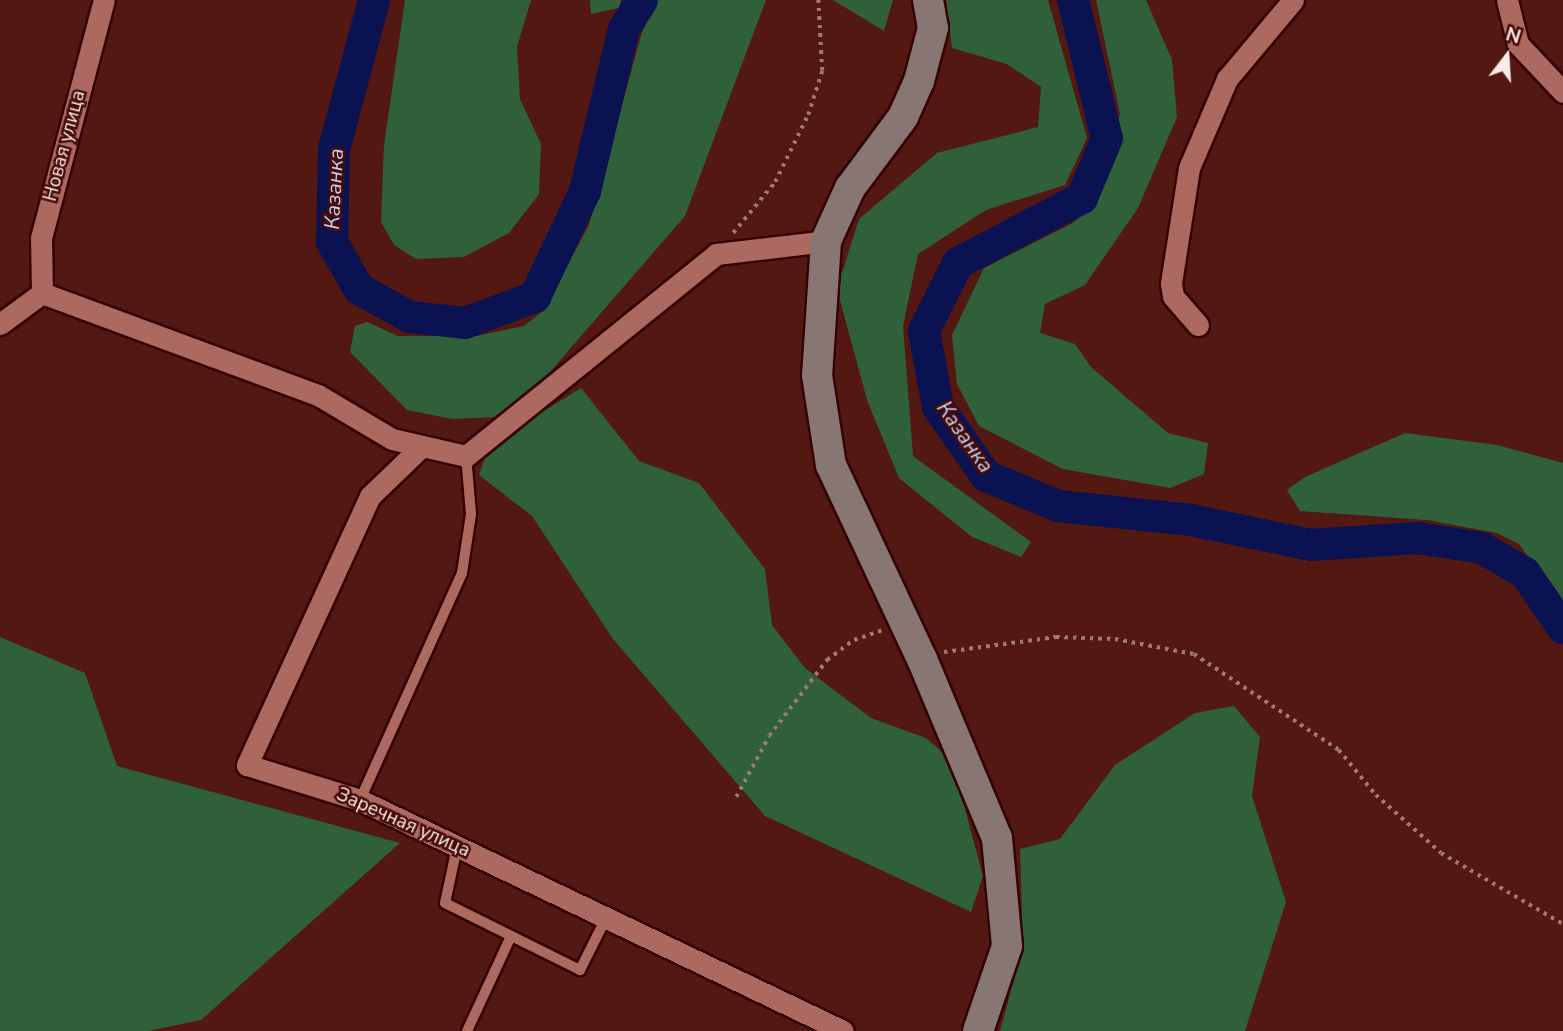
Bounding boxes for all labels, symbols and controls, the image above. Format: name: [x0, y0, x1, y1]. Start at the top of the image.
north arrow: [1472, 21, 1542, 91]
text: N: [1503, 21, 1524, 50]
street label: Новая улица: [39, 88, 91, 204]
water label: Казанка: [319, 148, 349, 230]
water label: Казанка: [931, 397, 999, 477]
street label: Заречная улица: [333, 783, 473, 863]

